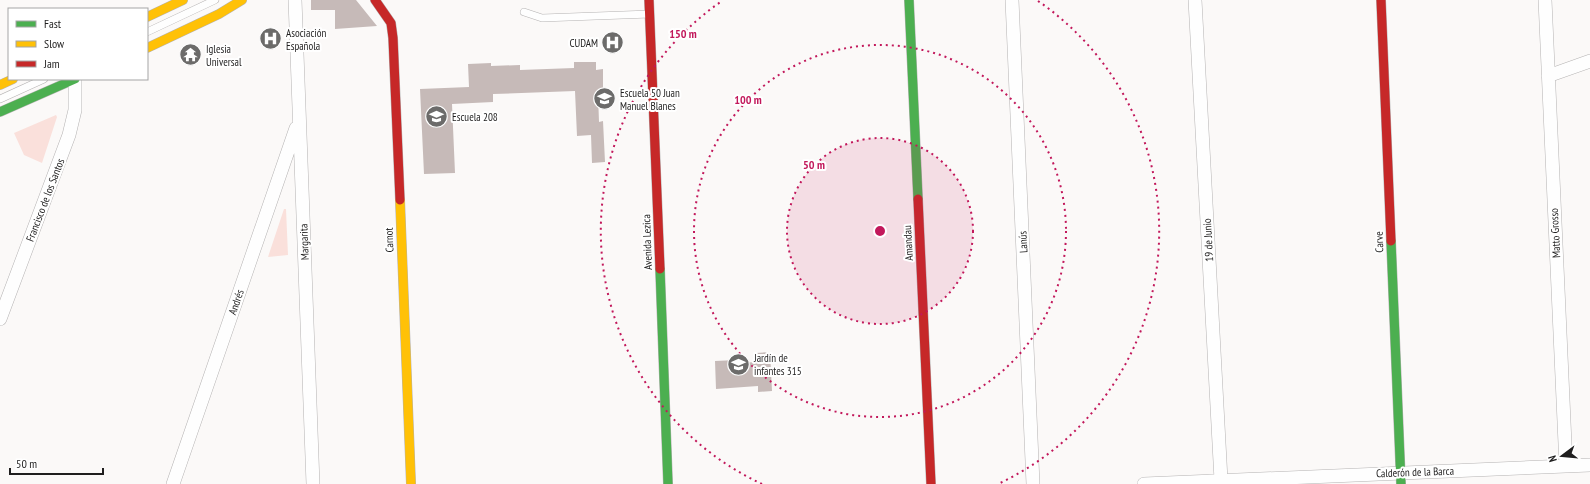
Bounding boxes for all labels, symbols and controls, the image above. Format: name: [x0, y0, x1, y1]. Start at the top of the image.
legend: [8, 8, 148, 80]
text: Fast: [44, 16, 62, 31]
hospital icon: Asociación Española: [258, 26, 284, 52]
place label: Asociación Española: [286, 26, 326, 53]
text: 150 m: [669, 26, 697, 41]
hospital icon: CUDAM: [600, 30, 626, 56]
text: Slow: [44, 36, 65, 51]
place label: CUDAM: [569, 36, 598, 50]
temple icon: Iglesia Universal: [177, 42, 203, 68]
place label: Iglesia Universal: [206, 42, 242, 69]
text: Jam: [43, 56, 60, 71]
school or university icon: Escuela 50 Juan Manuel Blanes: [592, 86, 618, 112]
place label: Escuela 50 Juan Manuel Blanes: [620, 86, 680, 113]
text: 100 m: [734, 92, 762, 107]
school or university icon: Escuela 208: [423, 104, 449, 130]
place label: Escuela 208: [452, 110, 498, 124]
street label: Francisco de los Santos: [23, 156, 67, 244]
text: 50 m: [803, 157, 825, 172]
street label: Matto Grosso: [1547, 208, 1563, 258]
street label: Avenida Lezica: [639, 214, 655, 270]
street label: 19 de Junio: [1200, 218, 1216, 262]
street label: Margarita: [296, 224, 312, 260]
centre of rings: [873, 224, 887, 238]
street label: Amandau: [900, 225, 916, 261]
street label: Carnot: [382, 227, 396, 253]
street label: Lanús: [1015, 230, 1031, 253]
street label: Carve: [1372, 231, 1386, 253]
street label: Andrés: [225, 287, 247, 317]
school or university icon: Jardín de infantes 315: [725, 351, 751, 377]
place label: Jardín de infantes 315: [753, 351, 802, 378]
north arrow: [1542, 436, 1582, 476]
scale bar: [10, 450, 103, 476]
text: N: [1545, 454, 1560, 464]
text: 50 m: [16, 456, 37, 471]
street label: Calderón de la Barca: [1376, 464, 1454, 480]

